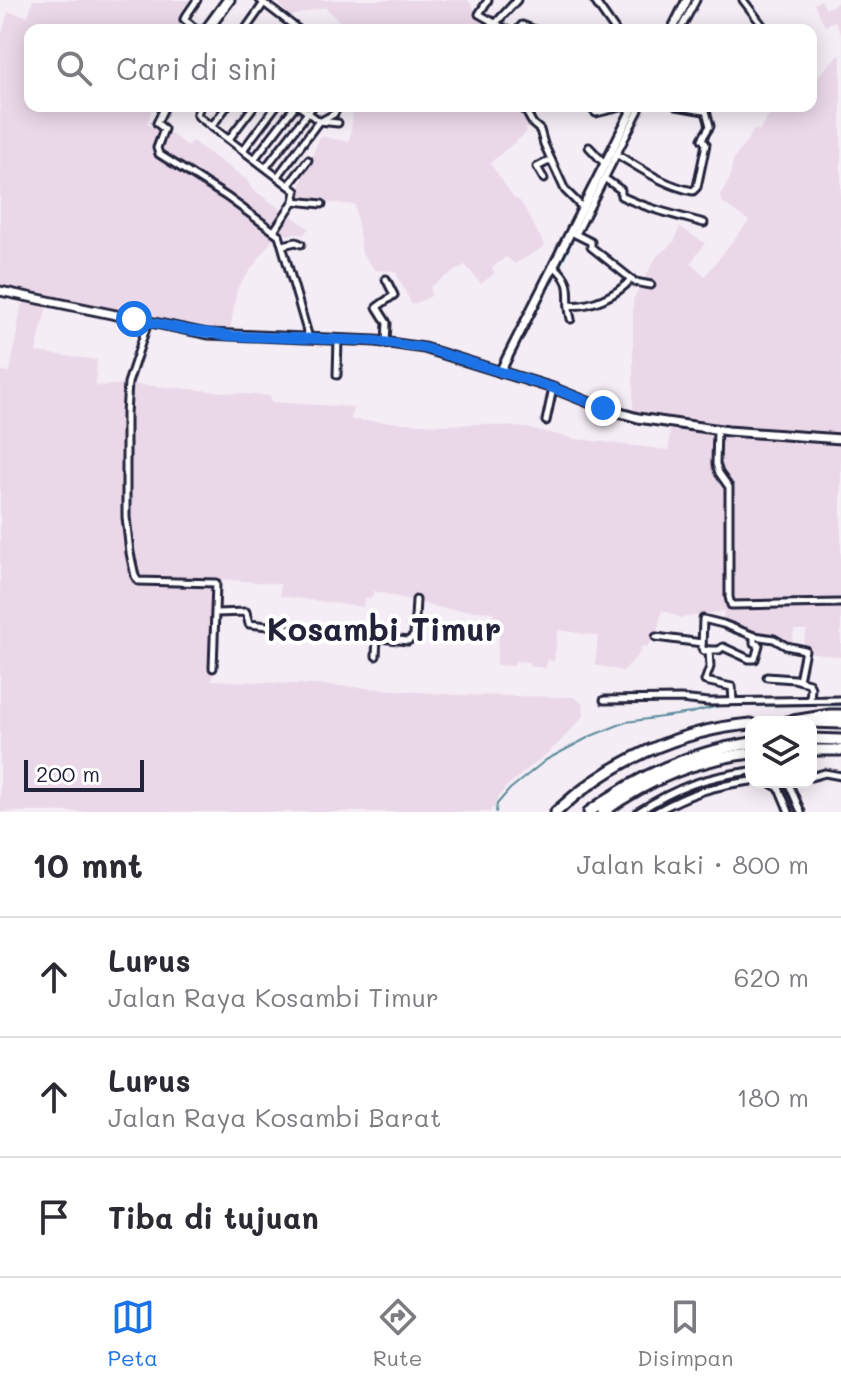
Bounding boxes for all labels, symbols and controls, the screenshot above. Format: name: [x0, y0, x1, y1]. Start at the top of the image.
search box: [24, 24, 817, 112]
icon: search: [52, 46, 96, 90]
text: Cari di sini: [116, 48, 277, 88]
route start: [116, 301, 152, 337]
route end: [585, 390, 621, 426]
district label: Kosambi Timur: [267, 607, 501, 649]
map controls: [745, 716, 817, 788]
button: layers: [745, 716, 817, 788]
scale bar: [24, 756, 144, 792]
text: 200 m: [36, 759, 100, 788]
text: 10 mnt: [32, 842, 143, 887]
text: Jalan kaki · 800 m: [576, 847, 809, 881]
text: Lurus: [108, 940, 191, 980]
icon: ahead: [32, 955, 76, 999]
text: 620 m: [734, 960, 809, 994]
text: Jalan Raya Kosambi Timur: [108, 980, 439, 1014]
text: Lurus: [108, 1060, 191, 1100]
icon: ahead: [32, 1075, 76, 1119]
text: 180 m: [737, 1080, 809, 1114]
text: Jalan Raya Kosambi Barat: [108, 1100, 442, 1134]
icon: arrive: [32, 1195, 76, 1239]
text: Tiba di tujuan: [108, 1197, 319, 1237]
tab: Peta: [107, 1295, 158, 1372]
tab: Rute: [373, 1295, 422, 1372]
tab: Disimpan: [637, 1295, 734, 1372]

